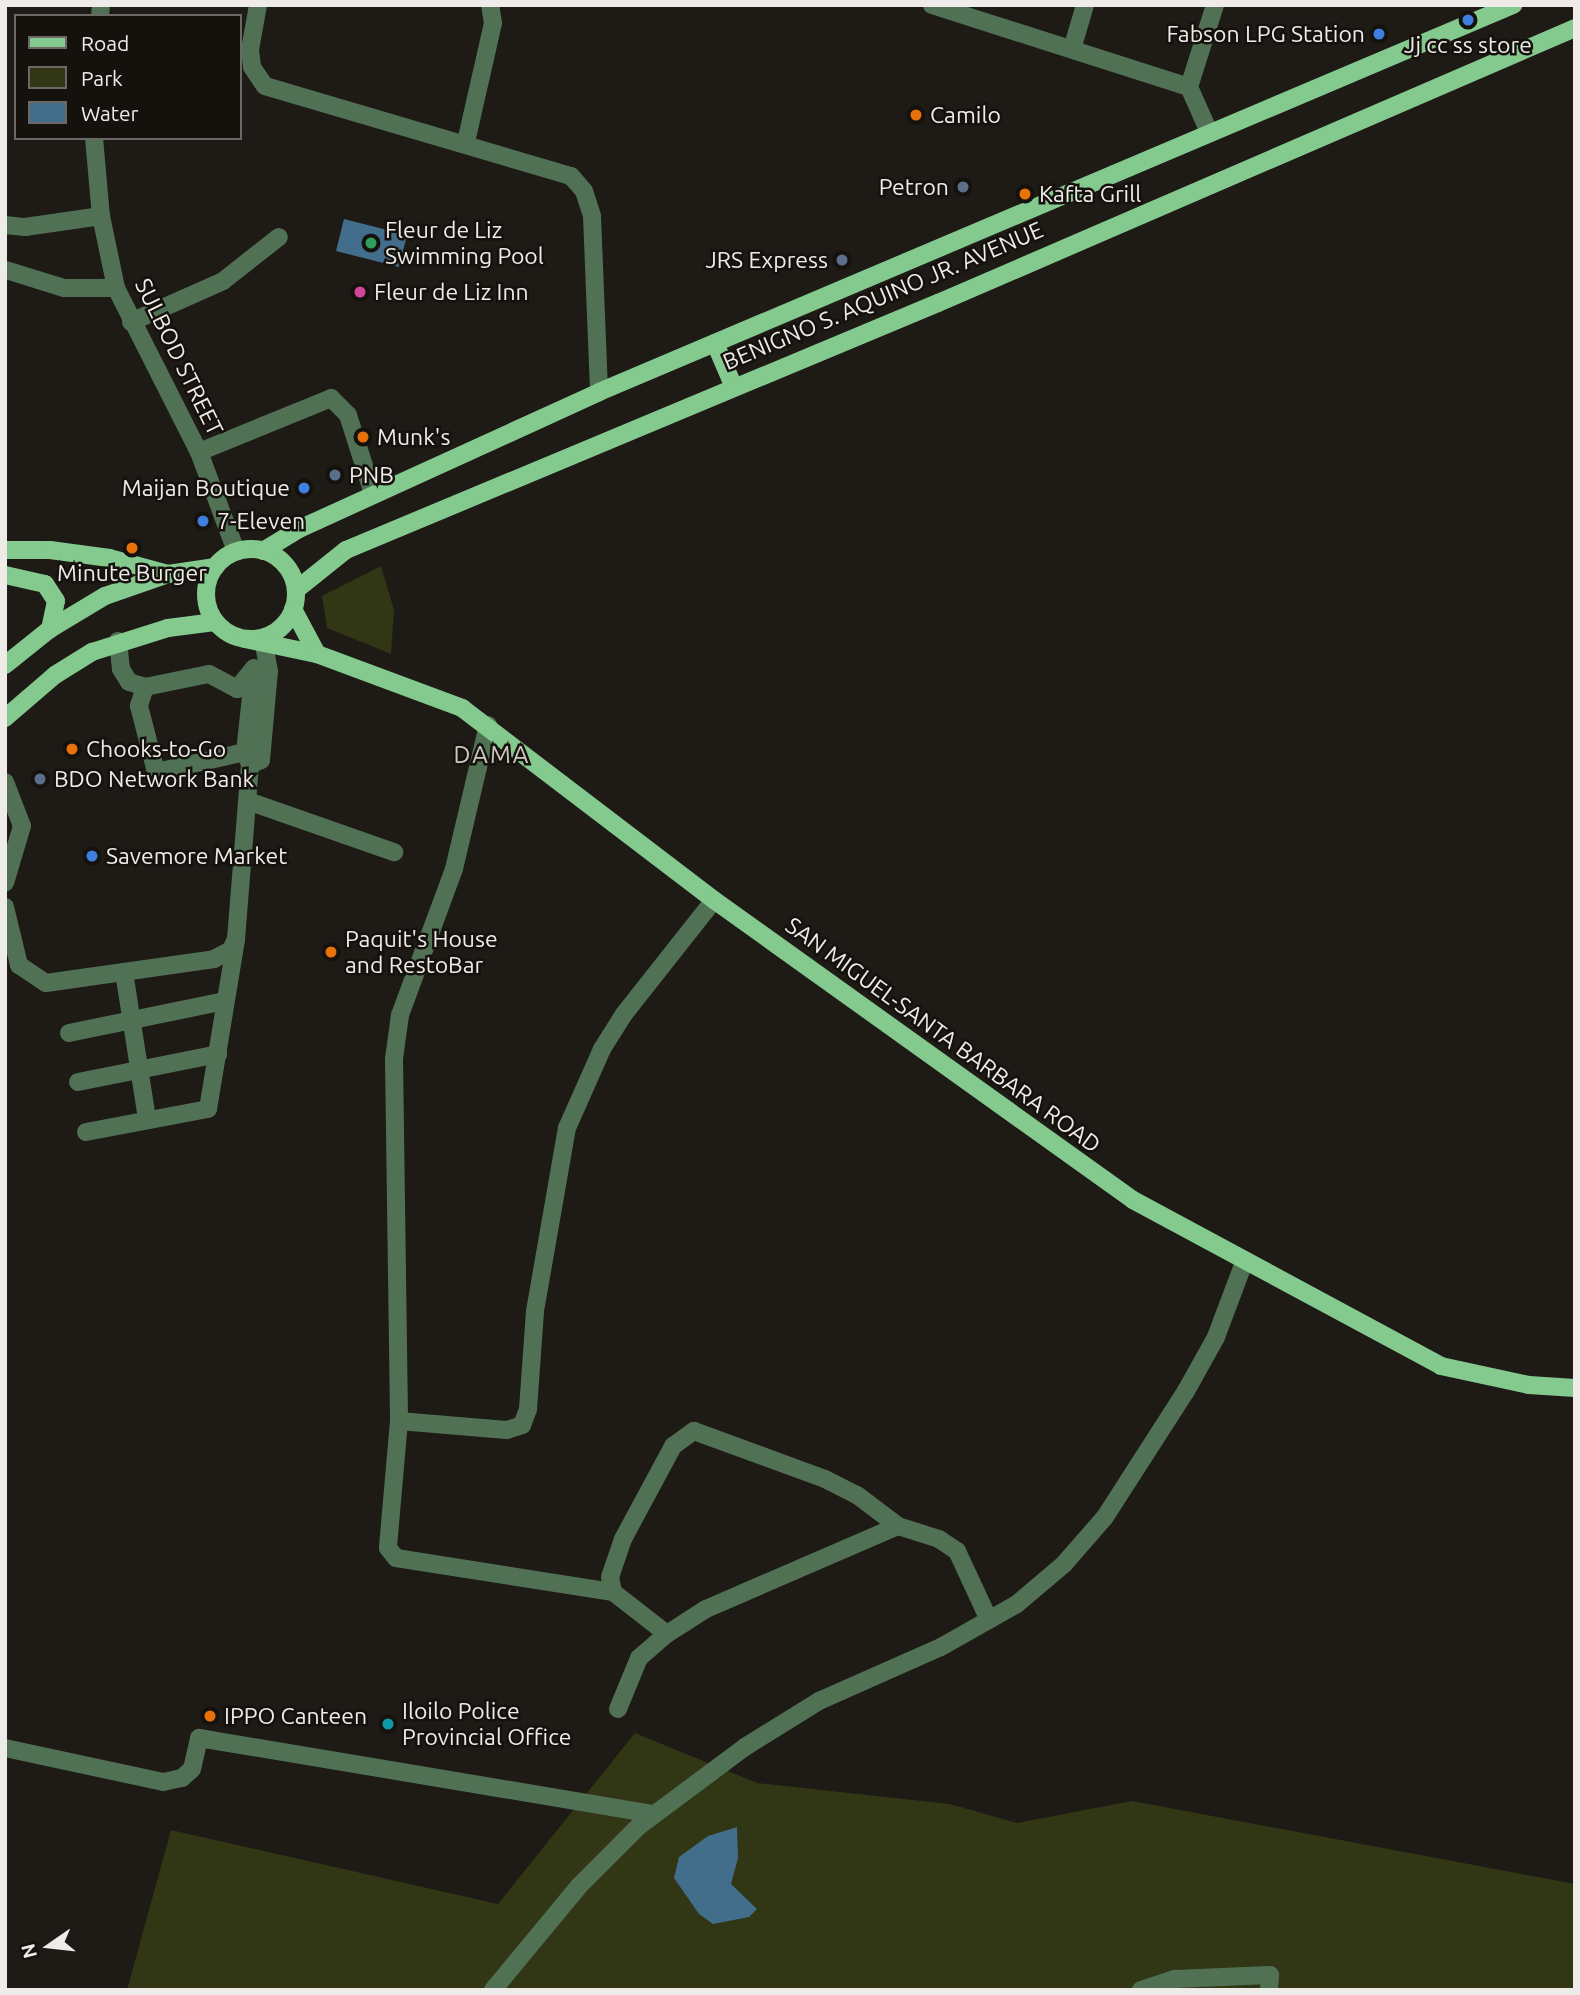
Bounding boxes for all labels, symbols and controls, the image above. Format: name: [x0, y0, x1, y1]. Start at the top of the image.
marker: Jj cc ss store: [1460, 12, 1476, 28]
legend: [14, 14, 242, 140]
place label: Fabson LPG Station: [1167, 20, 1365, 48]
marker: Fabson LPG Station: [1371, 26, 1387, 42]
text: Road: [81, 31, 129, 55]
place label: Jj cc ss store: [1404, 31, 1532, 59]
text: Park: [81, 66, 123, 90]
text: Water: [81, 101, 139, 125]
place label: Camilo: [930, 101, 1001, 129]
marker: Camilo: [908, 107, 924, 123]
place label: Petron: [879, 173, 949, 201]
marker: Petron: [955, 179, 971, 195]
place label: Kafta Grill: [1039, 180, 1141, 208]
marker: Kafta Grill: [1017, 186, 1033, 202]
place label: Fleur de Liz Swimming Pool: [385, 216, 544, 270]
street label: BENIGNO S. AQUINO JR. AVENUE: [719, 216, 1047, 376]
marker: Fleur de Liz Swimming Pool: [363, 235, 379, 251]
place label: JRS Express: [705, 246, 828, 274]
marker: JRS Express: [834, 252, 850, 268]
street label: SULBOD STREET: [129, 274, 229, 440]
place label: Fleur de Liz Inn: [374, 278, 529, 306]
marker: Fleur de Liz Inn: [352, 284, 368, 300]
place label: Munk's: [377, 423, 450, 451]
marker: Munk's: [355, 429, 371, 445]
place label: PNB: [349, 461, 394, 489]
marker: PNB: [327, 467, 343, 483]
place label: Maijan Boutique: [122, 474, 290, 502]
marker: Maijan Boutique: [296, 480, 312, 496]
place label: 7-Eleven: [217, 507, 305, 535]
marker: 7-Eleven: [195, 513, 211, 529]
marker: Minute Burger: [124, 540, 140, 556]
place label: Minute Burger: [57, 559, 207, 587]
place label: Chooks-to-Go: [86, 735, 226, 763]
marker: Chooks-to-Go: [64, 741, 80, 757]
district label: DAMA: [454, 741, 530, 769]
place label: BDO Network Bank: [54, 765, 254, 793]
marker: BDO Network Bank: [32, 771, 48, 787]
place label: Savemore Market: [106, 842, 287, 870]
marker: Savemore Market: [84, 848, 100, 864]
street label: SAN MIGUEL-SANTA BARBARA ROAD: [780, 911, 1106, 1159]
place label: Paquit's House and RestoBar: [345, 925, 498, 979]
marker: Paquit's House and RestoBar: [323, 944, 339, 960]
place label: Iloilo Police Provincial Office: [402, 1697, 571, 1751]
place label: IPPO Canteen: [224, 1702, 367, 1730]
marker: IPPO Canteen: [202, 1708, 218, 1724]
marker: Iloilo Police Provincial Office: [380, 1716, 396, 1732]
north arrow: [14, 1911, 84, 1981]
text: N: [16, 1942, 41, 1961]

